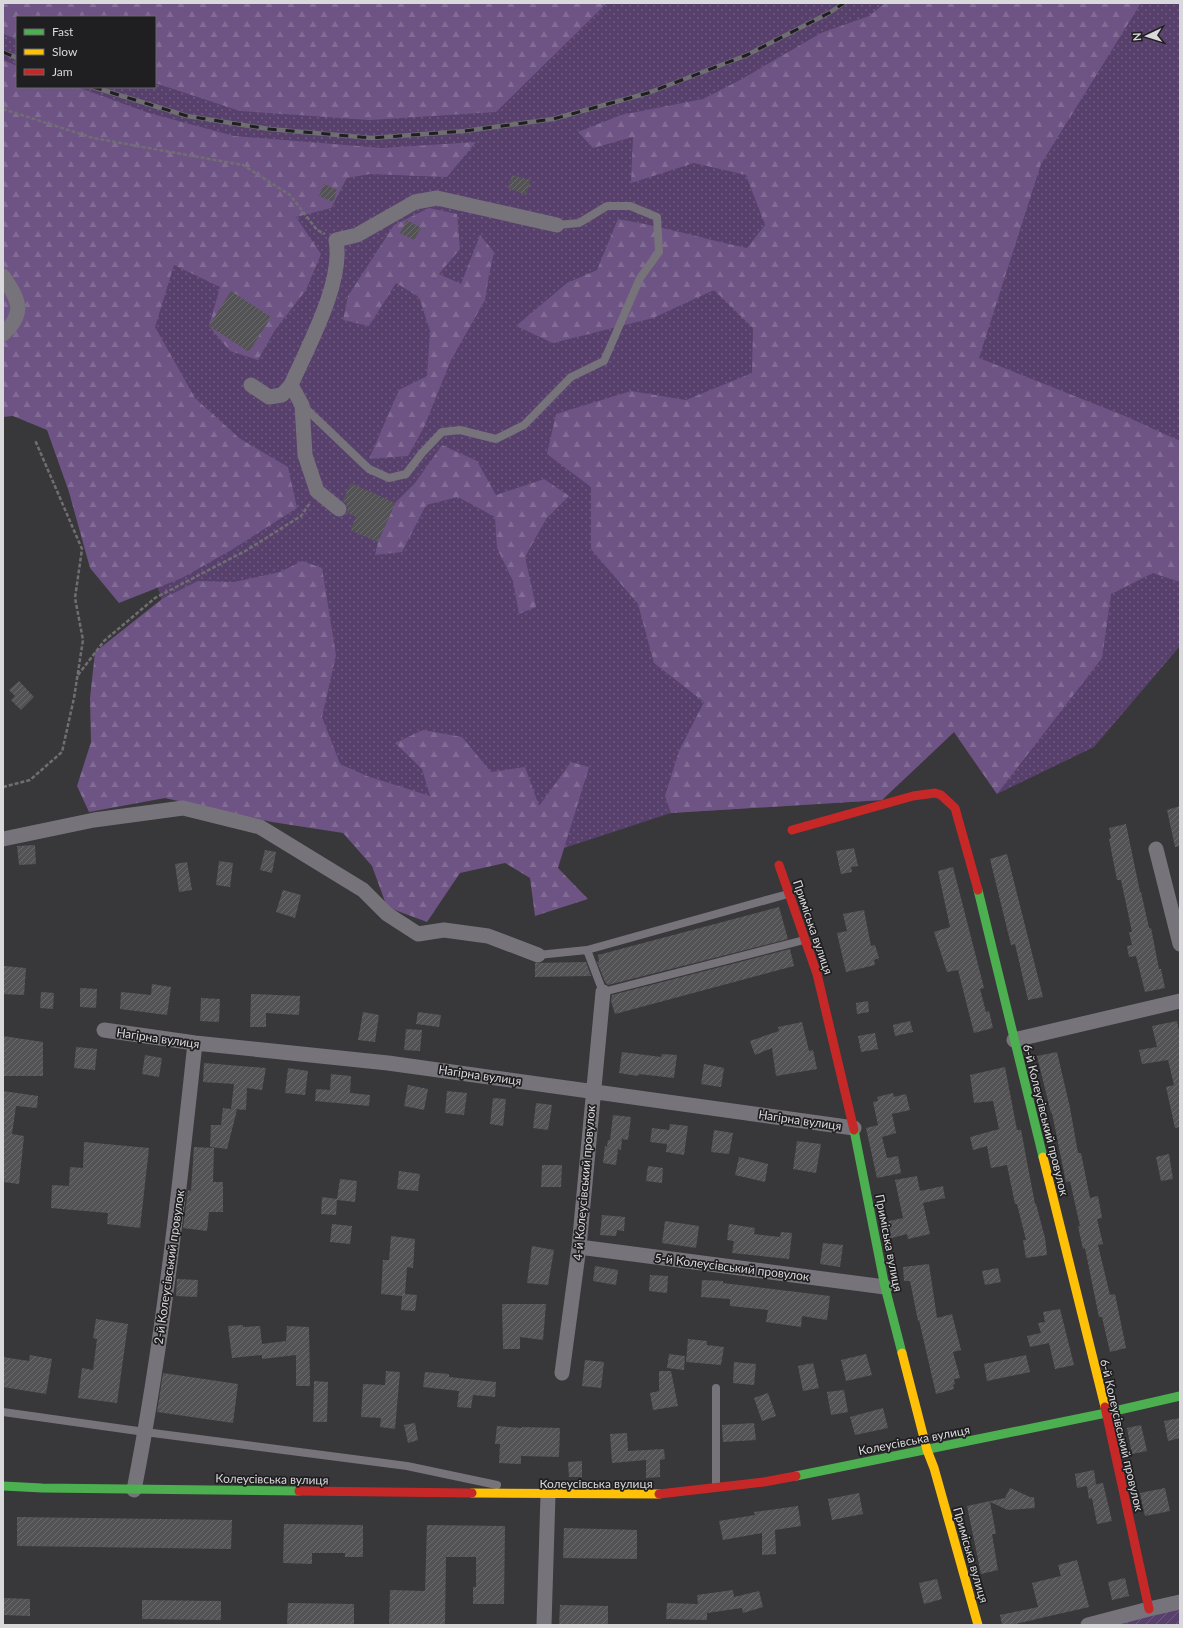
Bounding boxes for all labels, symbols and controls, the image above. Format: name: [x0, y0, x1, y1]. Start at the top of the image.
legend: [16, 16, 156, 88]
north arrow: [1127, 16, 1167, 56]
text: Fast: [52, 24, 74, 39]
text: N: [1130, 32, 1143, 41]
text: Slow: [52, 44, 78, 59]
text: Jam: [52, 64, 73, 79]
street label: Приміська вулиця: [790, 878, 836, 976]
street label: Нагірна вулиця: [115, 1025, 201, 1051]
street label: 6-й Колеусівський провулок: [1020, 1043, 1072, 1198]
street label: Нагірна вулиця: [437, 1062, 523, 1088]
street label: 4-й Колеусівський провулок: [570, 1104, 598, 1261]
street label: Нагірна вулиця: [757, 1107, 843, 1133]
street label: 2-й Колеусівський провулок: [151, 1188, 187, 1345]
street label: Приміська вулиця: [872, 1193, 906, 1293]
street label: 5-й Колеусівський провулок: [654, 1250, 811, 1284]
street label: 6-й Колеусівський провулок: [1097, 1357, 1147, 1513]
street label: Колеусівська вулиця: [857, 1422, 971, 1458]
street label: Колеусівська вулиця: [215, 1471, 329, 1487]
street label: Колеусівська вулиця: [539, 1476, 653, 1491]
street label: Приміська вулиця: [950, 1505, 992, 1605]

